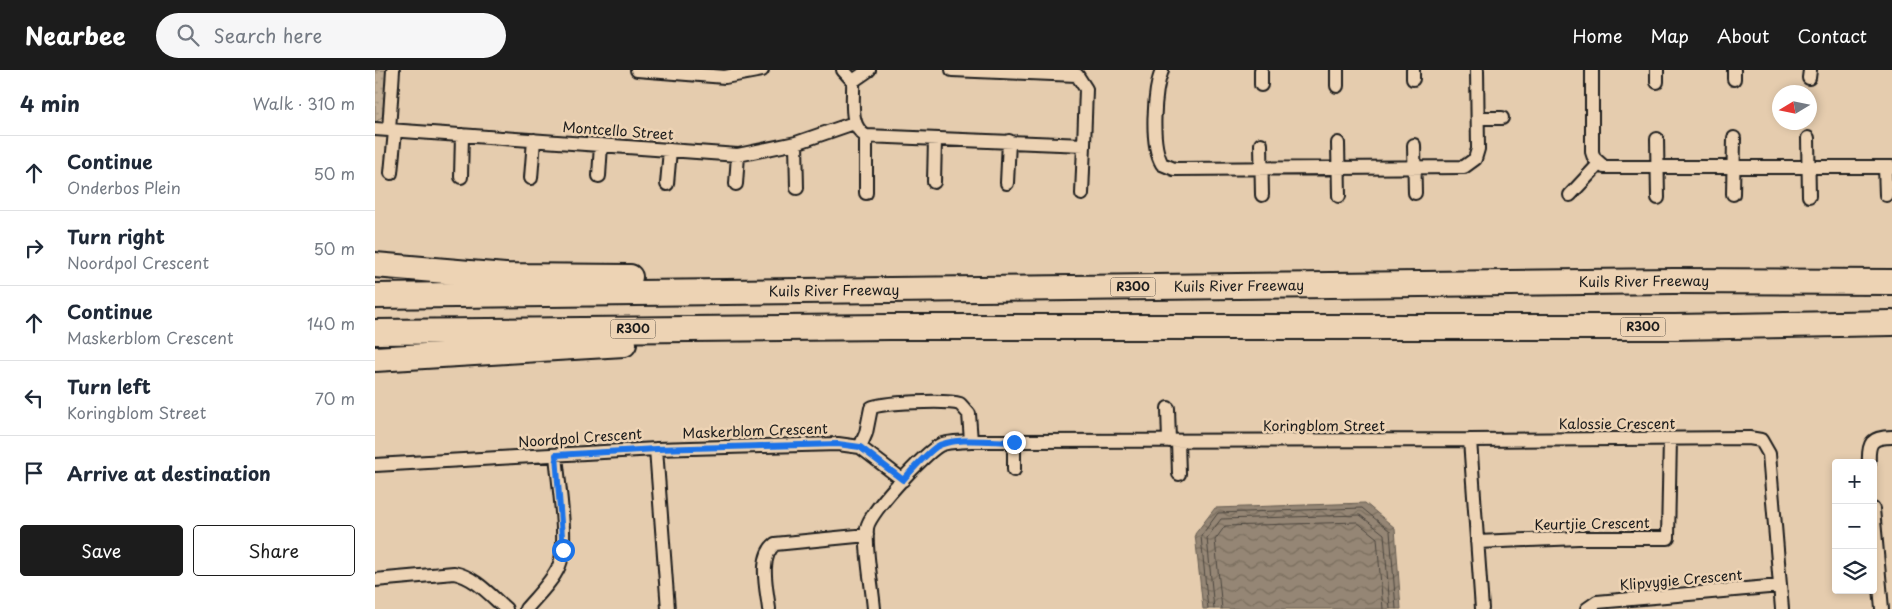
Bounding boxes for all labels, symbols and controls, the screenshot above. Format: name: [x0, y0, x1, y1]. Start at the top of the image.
search box: [156, 13, 506, 58]
text: Nearbee: [25, 17, 126, 53]
icon: search: [174, 21, 202, 49]
text: Search here: [214, 21, 322, 49]
text: Home: [1572, 22, 1622, 49]
text: Map: [1650, 22, 1689, 49]
text: About: [1717, 22, 1769, 49]
text: Contact: [1797, 22, 1867, 49]
north arrow: [1772, 85, 1817, 130]
text: 4 min: [20, 87, 80, 119]
text: Walk · 310 m: [253, 91, 355, 115]
street label: Montcello Street: [562, 116, 675, 145]
text: Continue: [67, 147, 153, 175]
icon: ahead: [20, 159, 48, 187]
text: 50 m: [314, 161, 355, 185]
text: Onderbos Plein: [67, 175, 181, 199]
text: Turn right: [67, 222, 165, 250]
icon: right: [20, 234, 48, 262]
text: 50 m: [314, 236, 355, 260]
text: Noordpol Crescent: [67, 250, 209, 274]
street label: Kuils River Freeway: [1579, 270, 1709, 292]
street label: Kuils River Freeway: [1174, 274, 1304, 297]
road number: R300: [1111, 278, 1155, 296]
street label: Kuils River Freeway: [769, 279, 899, 301]
text: Continue: [67, 297, 153, 325]
icon: ahead: [20, 309, 48, 337]
text: 140 m: [307, 311, 355, 335]
road number: R300: [1621, 318, 1665, 336]
road number: R300: [611, 320, 655, 338]
text: Maskerblom Crescent: [67, 325, 233, 349]
text: Turn left: [67, 372, 151, 400]
icon: left: [20, 384, 48, 412]
text: 70 m: [315, 386, 355, 410]
text: Koringblom Street: [67, 400, 206, 424]
street label: Kalossie Crescent: [1559, 413, 1676, 434]
street label: Koringblom Street: [1263, 415, 1385, 436]
street label: Maskerblom Crescent: [682, 417, 828, 444]
street label: Noordpol Crescent: [517, 423, 643, 452]
route end: [1003, 431, 1026, 454]
icon: arrive: [20, 459, 48, 487]
text: Arrive at destination: [67, 459, 271, 487]
map controls: [1832, 459, 1877, 594]
button: +: [1832, 459, 1877, 504]
button: −: [1832, 504, 1877, 549]
street label: Keurtjie Crescent: [1534, 512, 1650, 535]
button: Save: [20, 525, 183, 576]
button: Share: [193, 525, 355, 576]
route start: [552, 539, 575, 562]
button: layers: [1832, 549, 1877, 594]
street label: Klipvygie Crescent: [1619, 564, 1743, 595]

